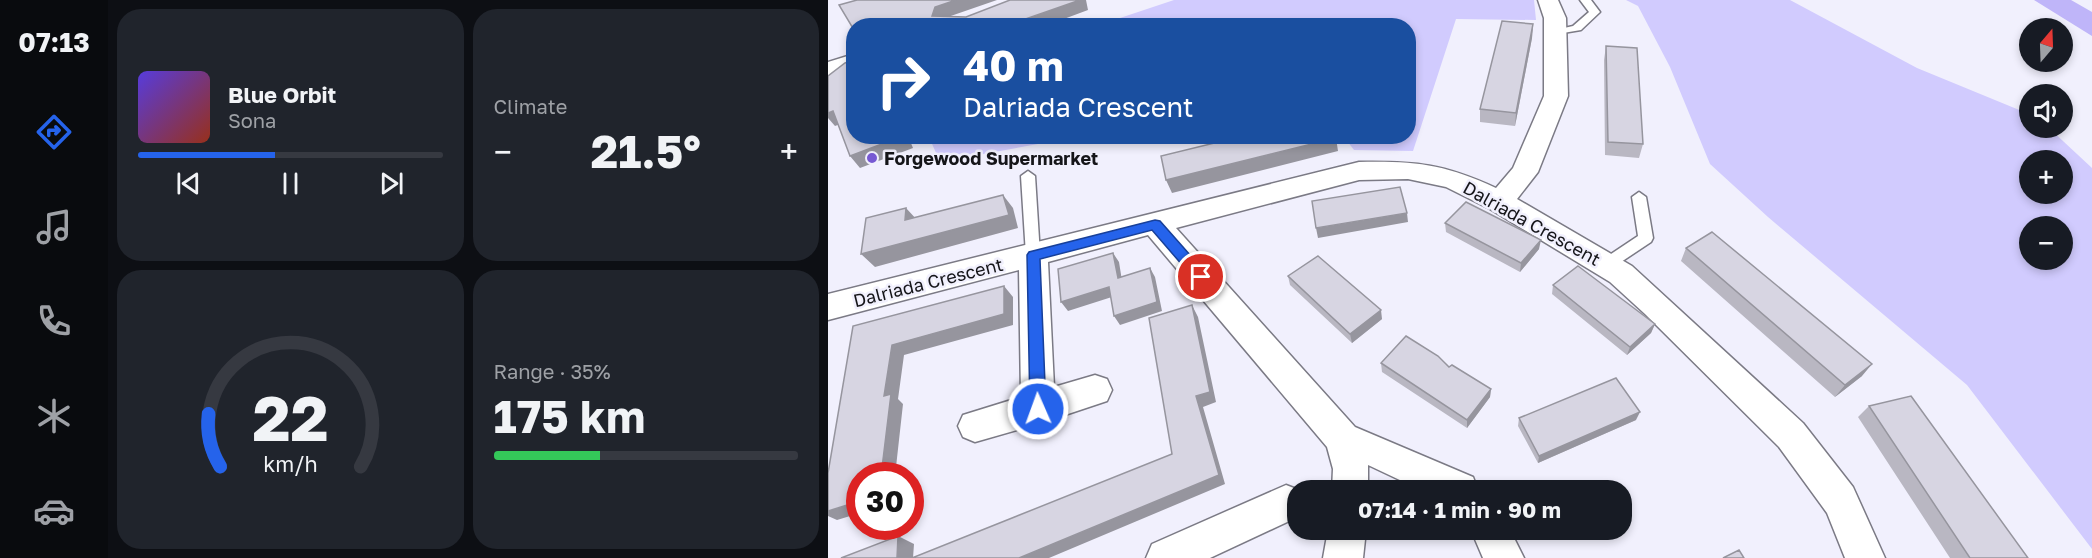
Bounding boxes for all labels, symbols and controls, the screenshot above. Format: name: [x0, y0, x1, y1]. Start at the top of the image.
north arrow: [2019, 18, 2073, 72]
map controls: [2019, 18, 2073, 270]
text: 07:13: [18, 26, 90, 58]
text: 40 m: [963, 40, 1064, 90]
icon: right: [864, 42, 942, 120]
text: Blue Orbit: [228, 81, 336, 108]
button: sound: [2019, 84, 2073, 138]
text: Dalriada Crescent: [963, 91, 1194, 123]
text: Climate: [494, 94, 567, 118]
text: Sona: [228, 108, 276, 132]
icon: directions: [33, 111, 75, 153]
text: 21.5°: [591, 124, 701, 178]
text: −: [494, 132, 512, 171]
text: +: [780, 132, 798, 171]
place label: Forgewood Supermarket: [884, 147, 1098, 169]
button: +: [2019, 150, 2073, 204]
marker: Forgewood Supermarket: [865, 151, 879, 165]
icon: previous: [172, 167, 205, 200]
icon: pause: [274, 167, 307, 200]
icon: next: [375, 167, 408, 200]
street label: Dalriada Crescent: [1459, 176, 1605, 270]
icon: music: [33, 206, 75, 248]
button: −: [2019, 216, 2073, 270]
pin: [1175, 251, 1226, 302]
street label: Dalriada Crescent: [851, 253, 1005, 311]
icon: arrive: [1184, 260, 1217, 293]
icon: phone: [33, 300, 75, 342]
text: Range · 35%: [494, 359, 611, 383]
position arrow: [1006, 377, 1070, 441]
text: 22: [252, 380, 328, 455]
text: 175 km: [494, 389, 645, 443]
icon: climate: [33, 395, 75, 437]
text: km/h: [263, 451, 318, 477]
speed limit sign: 30: [846, 462, 924, 540]
icon: car: [33, 490, 75, 532]
text: 07:14 · 1 min · 90 m: [1358, 496, 1561, 523]

